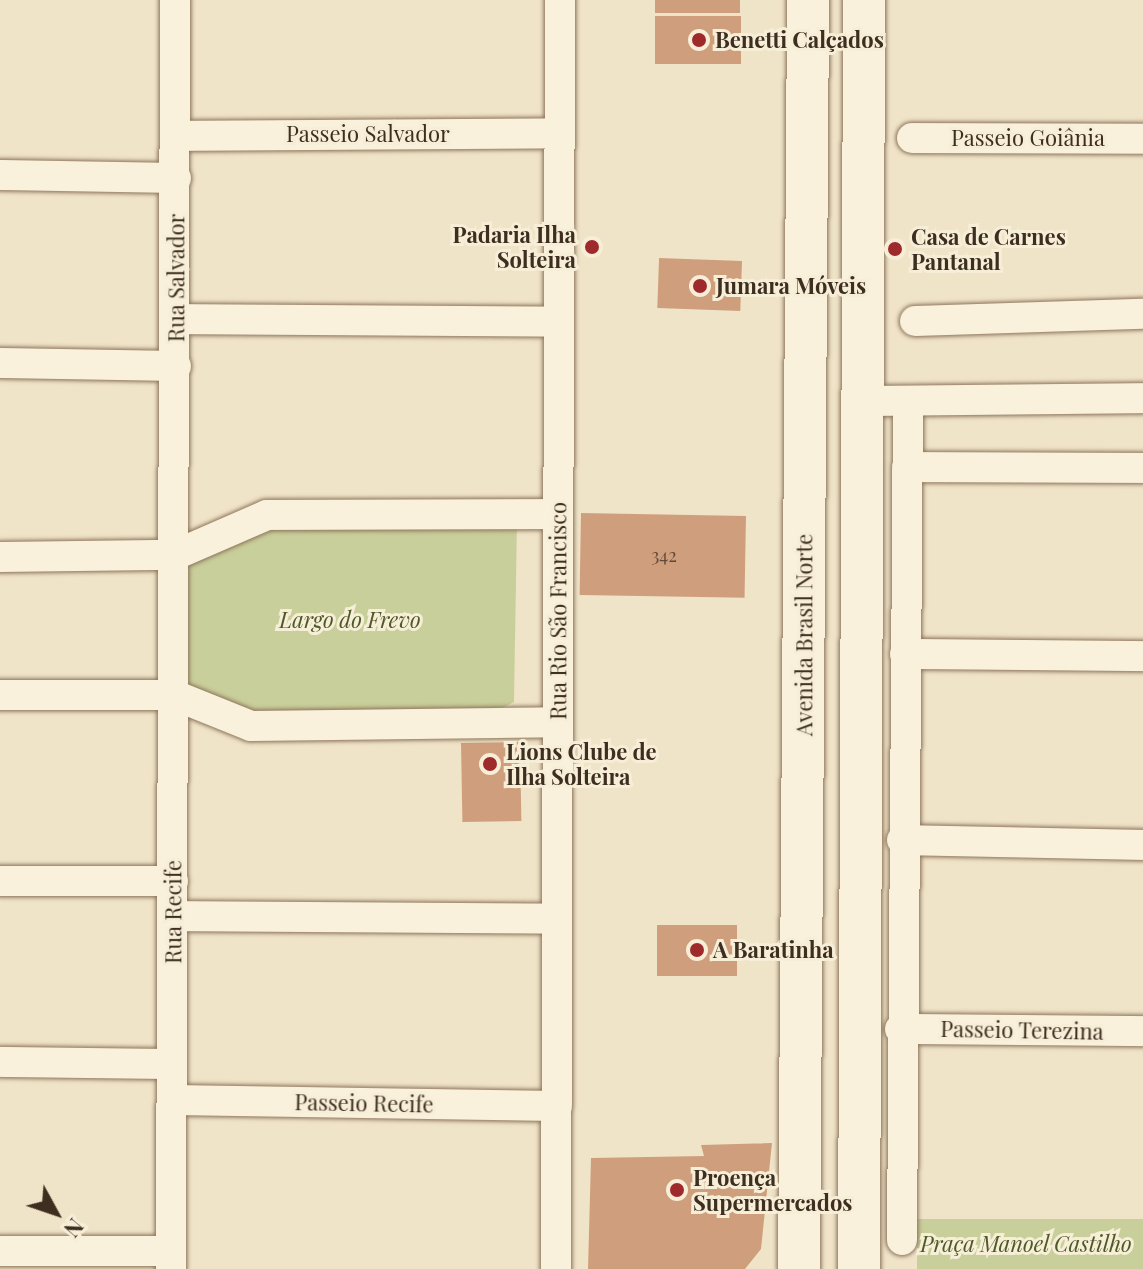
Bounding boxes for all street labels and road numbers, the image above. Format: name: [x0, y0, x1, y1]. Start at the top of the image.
street label: Passeio Salvador: [286, 121, 450, 147]
street label: Passeio Goiânia: [951, 125, 1105, 151]
street label: Rua Salvador: [163, 214, 189, 342]
street label: Rua Rio São Francisco: [545, 502, 571, 720]
street label: Avenida Brasil Norte: [791, 534, 817, 736]
street label: Rua Recife: [160, 860, 186, 964]
street label: Passeio Terezina: [940, 1015, 1104, 1045]
street label: Passeio Recife: [294, 1089, 434, 1117]

